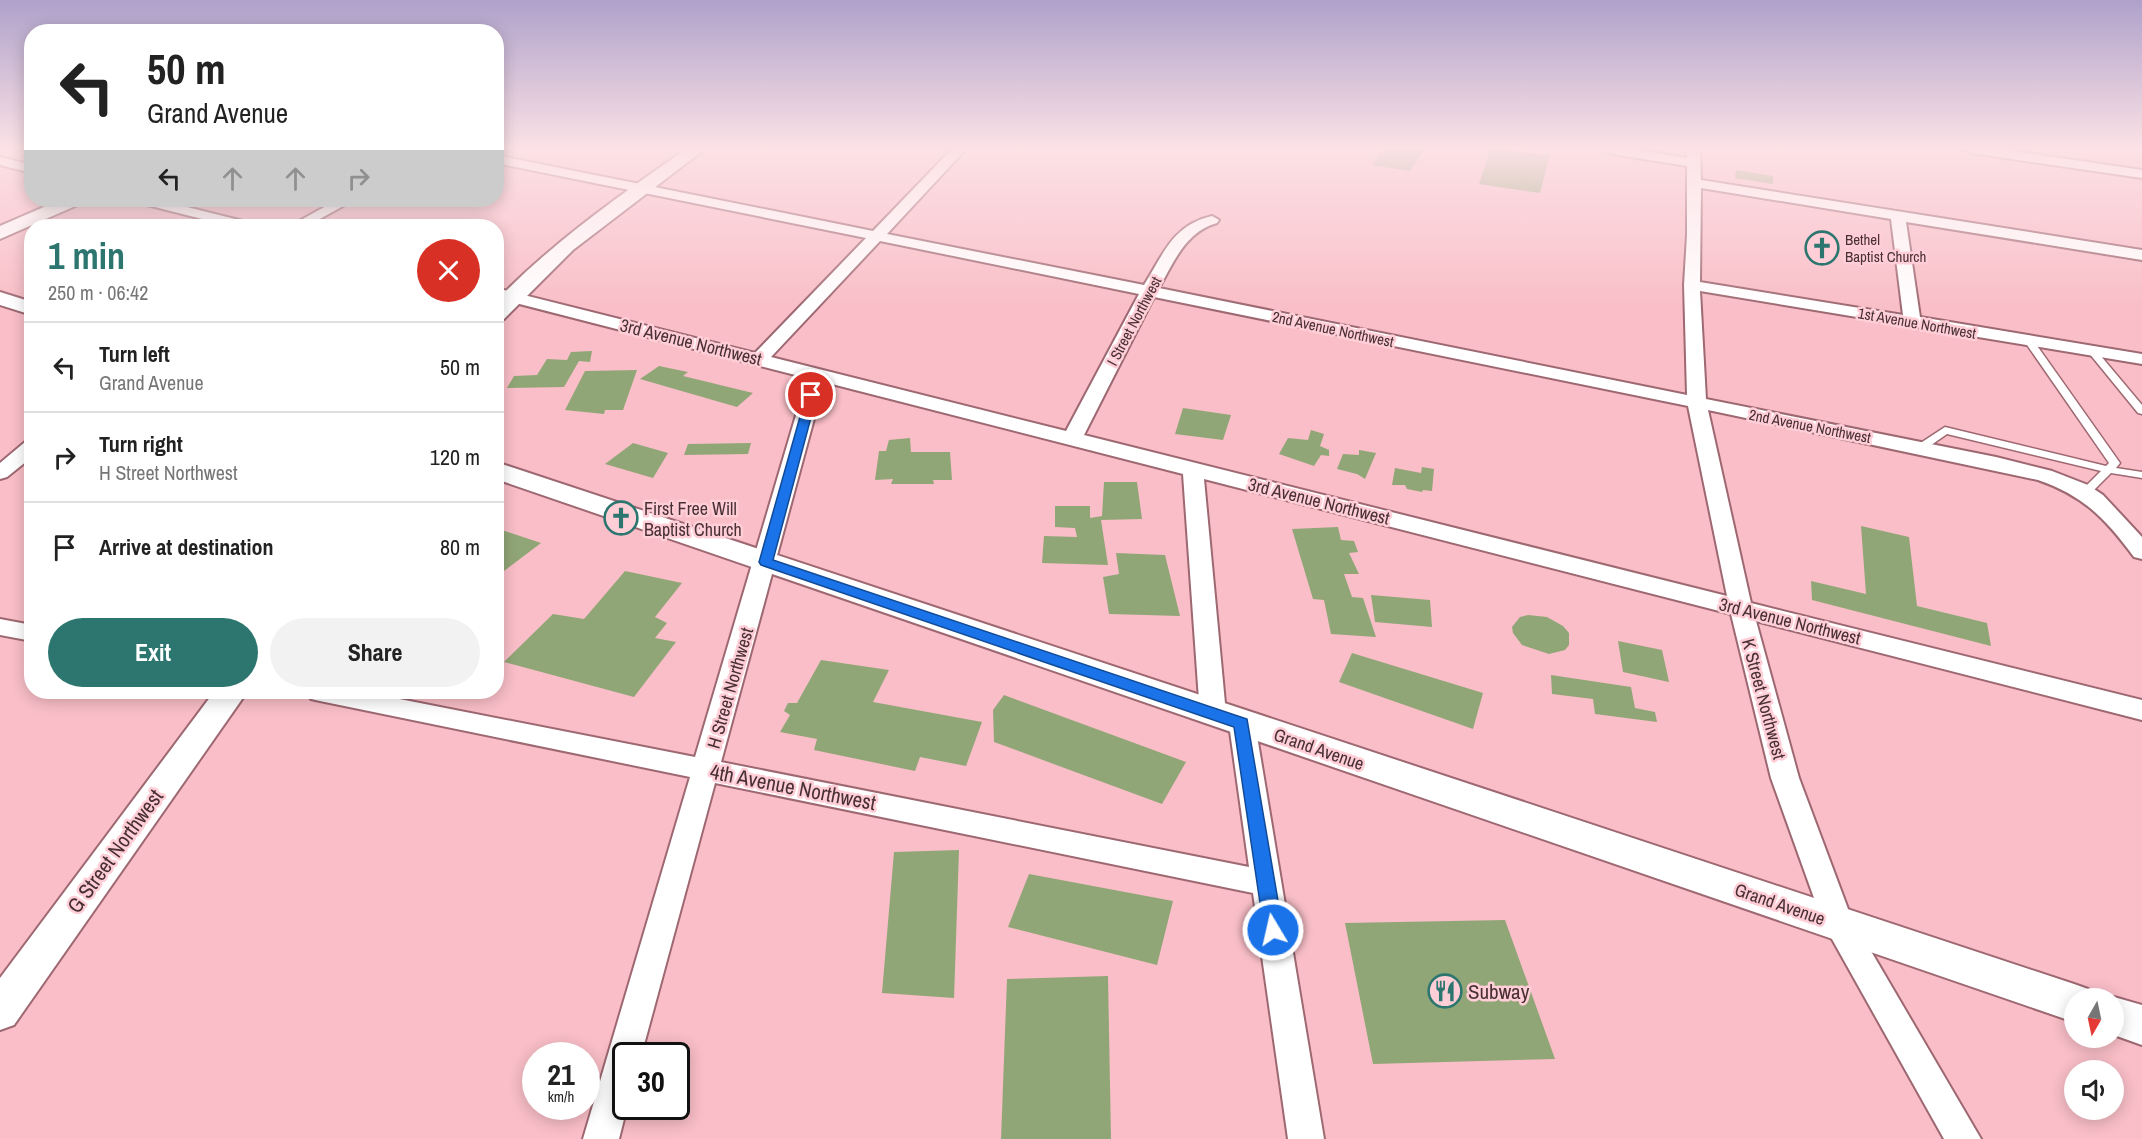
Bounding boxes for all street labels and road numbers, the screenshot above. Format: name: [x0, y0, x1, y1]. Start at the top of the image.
street label: I Street Northwest: [1102, 272, 1167, 369]
street label: 1st Avenue Northwest: [1856, 302, 1978, 344]
street label: 2nd Avenue Northwest: [1270, 306, 1396, 352]
street label: 3rd Avenue Northwest: [618, 312, 764, 372]
street label: 2nd Avenue Northwest: [1747, 404, 1873, 448]
street label: 3rd Avenue Northwest: [1246, 471, 1392, 531]
street label: 3rd Avenue Northwest: [1717, 591, 1863, 651]
street label: H Street Northwest: [701, 625, 759, 751]
street label: K Street Northwest: [1736, 636, 1792, 762]
street label: Grand Avenue: [1270, 722, 1368, 776]
street label: 4th Avenue Northwest: [708, 757, 879, 817]
street label: G Street Northwest: [60, 783, 170, 919]
street label: Grand Avenue: [1731, 877, 1829, 931]

